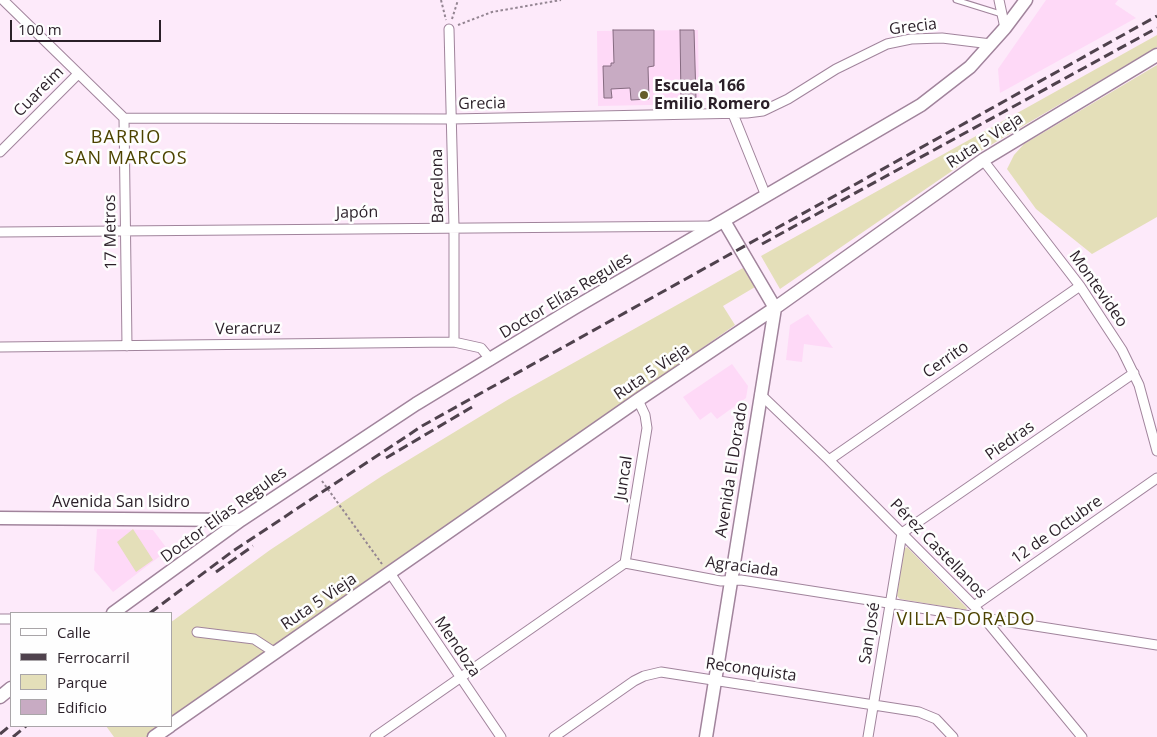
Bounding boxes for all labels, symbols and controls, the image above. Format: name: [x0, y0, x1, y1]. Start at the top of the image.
scale bar: [12, 10, 164, 42]
street label: Grecia: [888, 15, 938, 39]
text: 100 m: [18, 19, 62, 39]
street label: Cuareim: [10, 63, 68, 121]
place label: Escuela 166 Emilio Romero: [654, 76, 770, 114]
marker: Escuela 166 Emilio Romero: [638, 89, 650, 101]
street label: Grecia: [458, 94, 506, 114]
street label: Ruta 5 Vieja: [943, 109, 1027, 173]
district label: BARRIO SAN MARCOS: [63, 127, 189, 170]
street label: Barcelona: [428, 148, 448, 224]
street label: 17 Metros: [101, 194, 121, 270]
street label: Japón: [336, 203, 378, 223]
street label: Montevideo: [1065, 247, 1131, 331]
street label: Doctor Elías Regules: [497, 249, 635, 343]
street label: Veracruz: [215, 319, 281, 339]
street label: Cerrito: [919, 337, 973, 383]
street label: Ruta 5 Vieja: [610, 340, 694, 404]
street label: Avenida El Dorado: [712, 401, 752, 539]
street label: Piedras: [982, 417, 1038, 465]
street label: Juncal: [611, 455, 637, 501]
street label: Doctor Elías Regules: [157, 463, 291, 567]
street label: Avenida San Isidro: [52, 492, 190, 512]
street label: 12 de Octubre: [1008, 492, 1106, 568]
street label: Pérez Castellanos: [886, 495, 990, 603]
street label: Agraciada: [704, 553, 780, 581]
street label: Ruta 5 Vieja: [277, 570, 361, 634]
street label: San José: [856, 601, 884, 665]
district label: VILLA DORADO: [895, 609, 1037, 631]
legend: [10, 612, 172, 727]
street label: Mendoza: [430, 613, 484, 681]
text: Calle: [57, 622, 91, 642]
text: Ferrocarril: [57, 647, 130, 667]
street label: Reconquista: [704, 654, 798, 686]
text: Parque: [57, 672, 107, 692]
text: Edificio: [57, 697, 107, 717]

